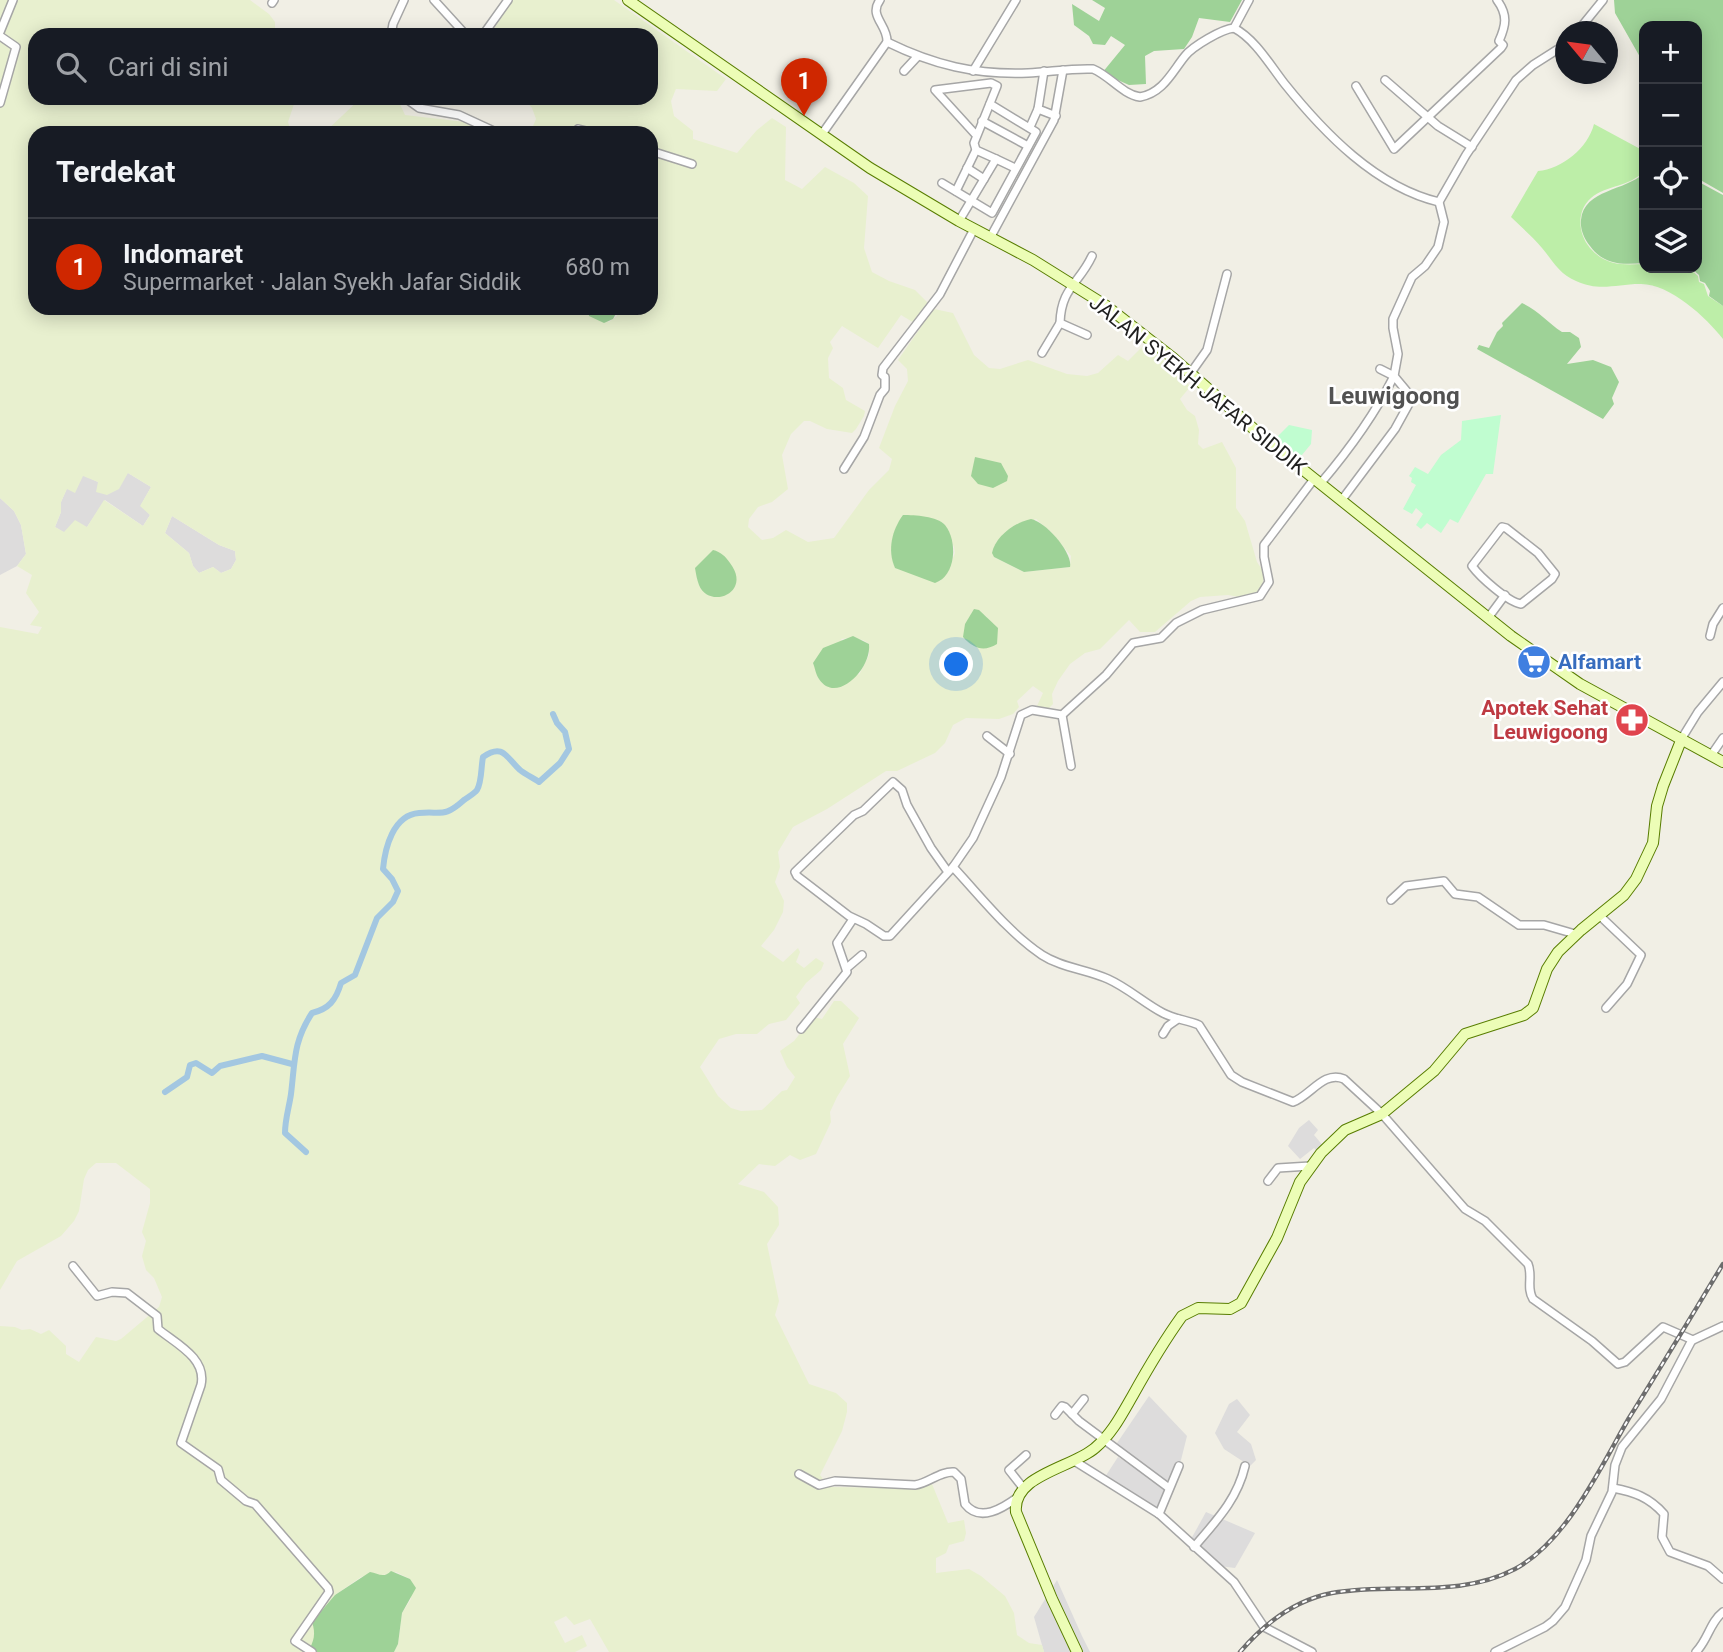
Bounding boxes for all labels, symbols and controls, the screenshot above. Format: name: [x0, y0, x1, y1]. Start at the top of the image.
north arrow: [1555, 21, 1618, 84]
map controls: [1639, 21, 1702, 273]
button: +: [1639, 21, 1702, 84]
search box: [28, 28, 658, 105]
icon: search: [52, 48, 90, 86]
text: Cari di sini: [108, 52, 229, 82]
pin: 1: [781, 58, 827, 116]
button: −: [1639, 84, 1702, 147]
button: locate: [1639, 147, 1702, 210]
text: Terdekat: [56, 154, 175, 189]
button: layers: [1639, 210, 1702, 273]
text: Indomaret: [123, 239, 243, 269]
text: 1: [72, 254, 86, 281]
text: 680 m: [565, 254, 630, 281]
text: Supermarket · Jalan Syekh Jafar Siddik: [123, 269, 521, 296]
street label: JALAN SYEKH JAFAR SIDDIK: [1085, 290, 1312, 481]
district label: Leuwigoong: [1328, 382, 1460, 410]
supermarket icon: Alfamart: [1515, 643, 1553, 681]
your location: [939, 647, 973, 681]
place label: Alfamart: [1558, 650, 1641, 674]
place label: Apotek Sehat Leuwigoong: [1481, 696, 1608, 744]
pharmacy icon: Apotek Sehat Leuwigoong: [1613, 701, 1651, 739]

